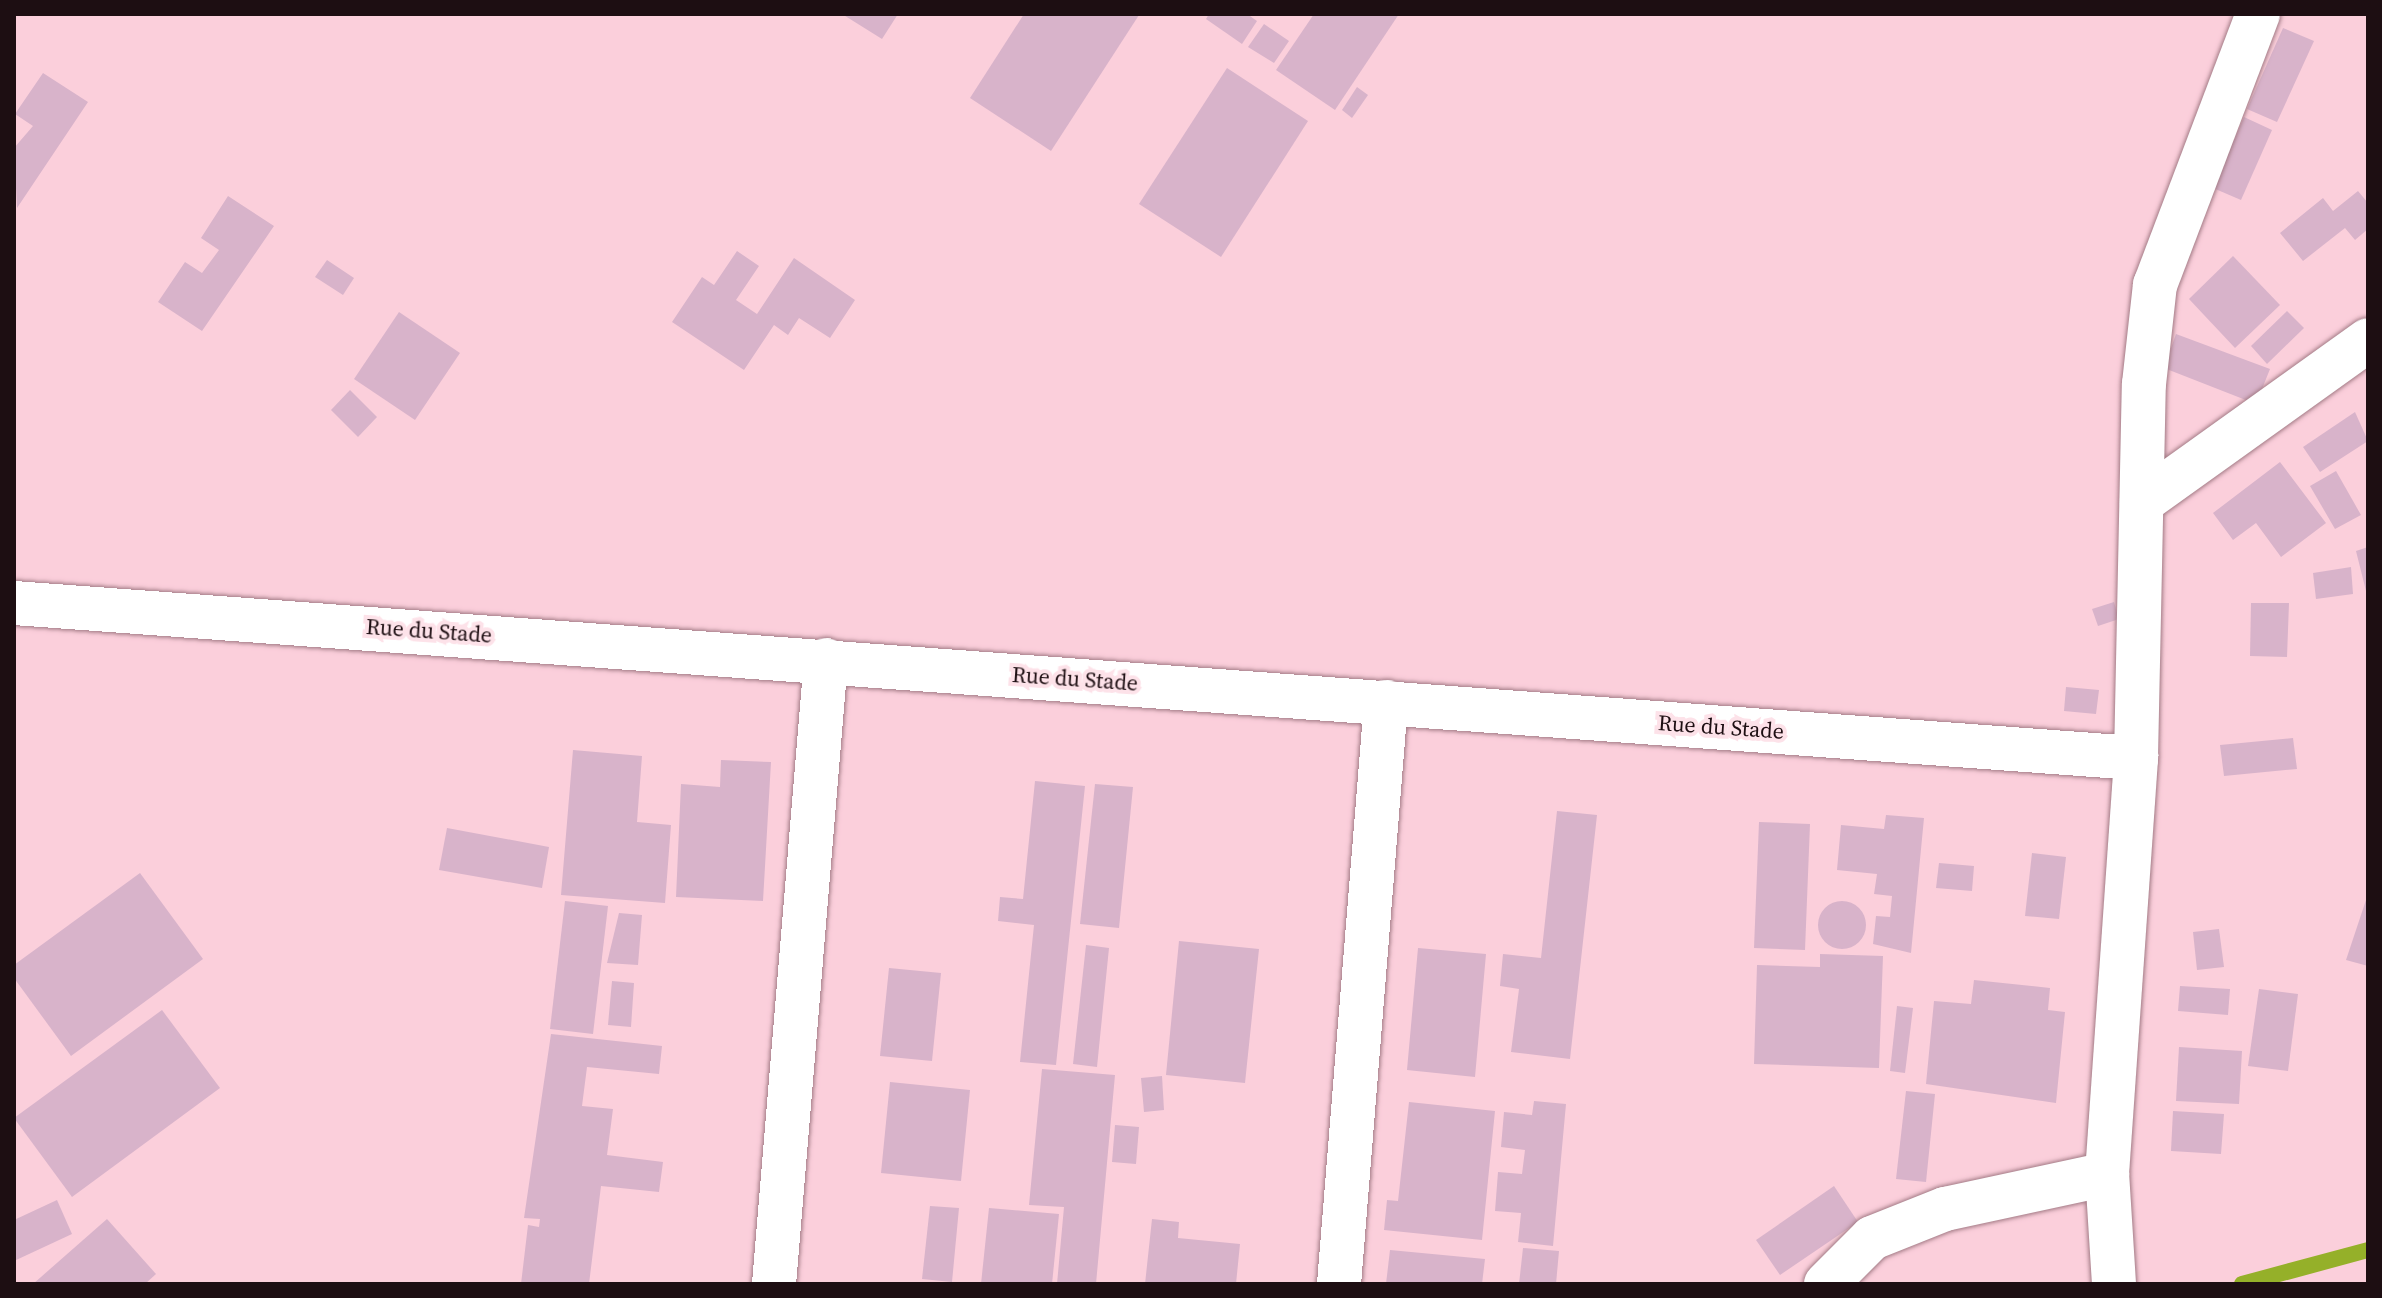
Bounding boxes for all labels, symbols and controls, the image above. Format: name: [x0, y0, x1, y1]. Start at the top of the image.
street label: Rue du Stade: [365, 613, 493, 649]
street label: Rue du Stade: [1011, 661, 1139, 697]
street label: Rue du Stade: [1657, 709, 1785, 745]

